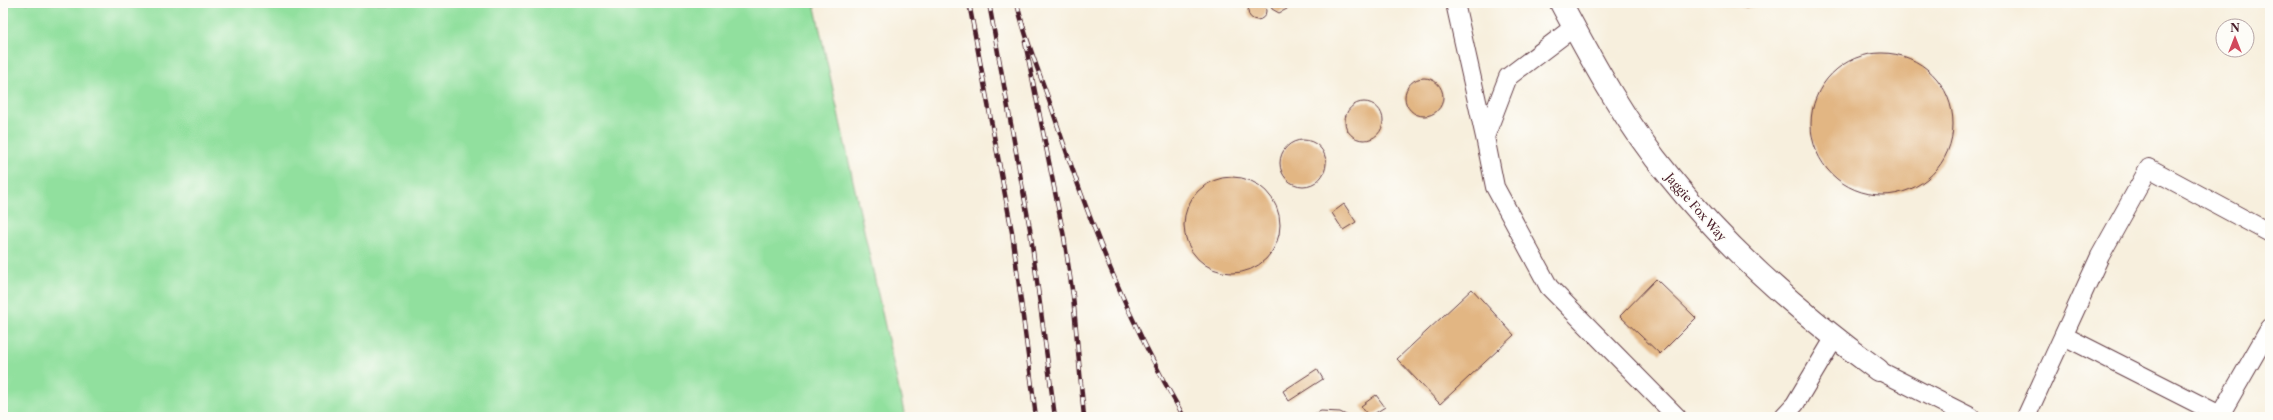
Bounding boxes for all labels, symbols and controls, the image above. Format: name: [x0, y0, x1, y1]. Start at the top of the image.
north arrow: [2215, 18, 2255, 58]
text: N: [2230, 21, 2240, 35]
street label: Jaggie Fox Way: [1661, 168, 1730, 244]

